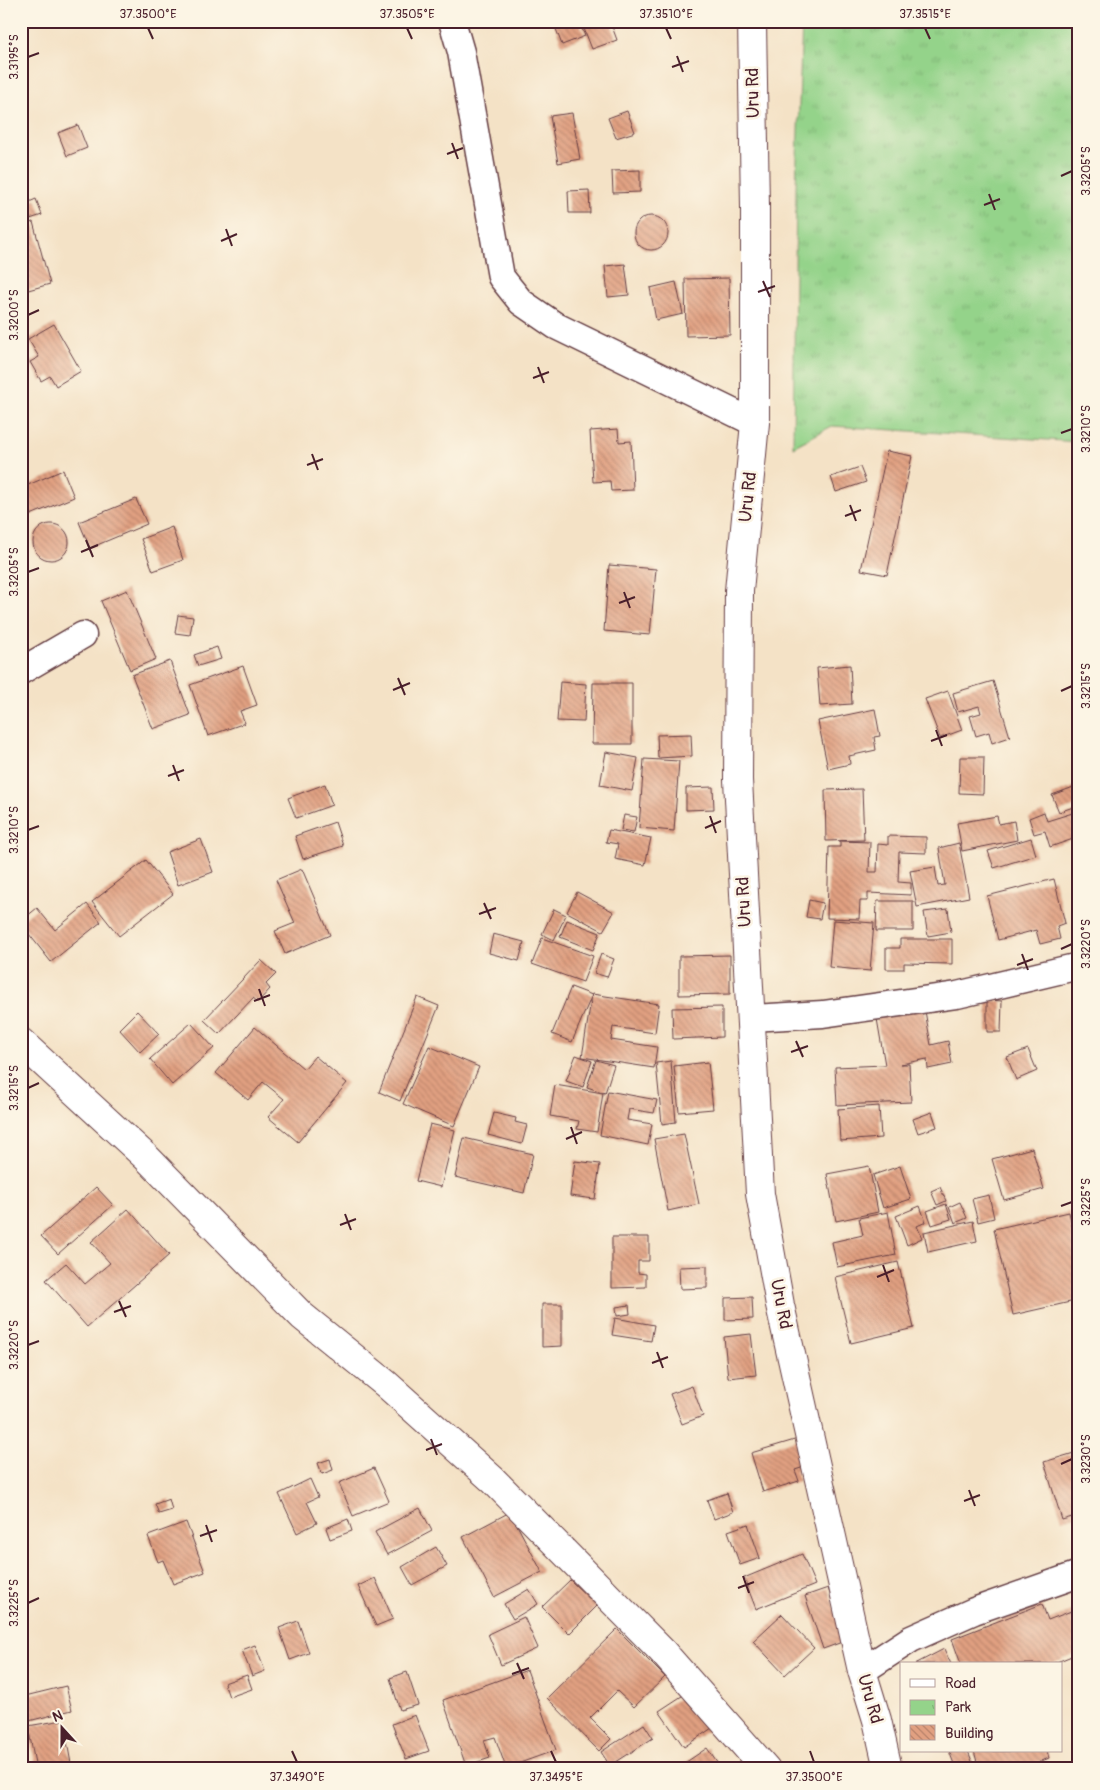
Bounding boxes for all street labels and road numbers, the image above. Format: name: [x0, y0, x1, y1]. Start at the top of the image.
street label: Uru Rd: [741, 68, 765, 118]
street label: Uru Rd: [734, 471, 762, 523]
street label: Uru Rd: [731, 876, 757, 928]
street label: Uru Rd: [765, 1277, 797, 1331]
street label: Uru Rd: [852, 1672, 888, 1726]

